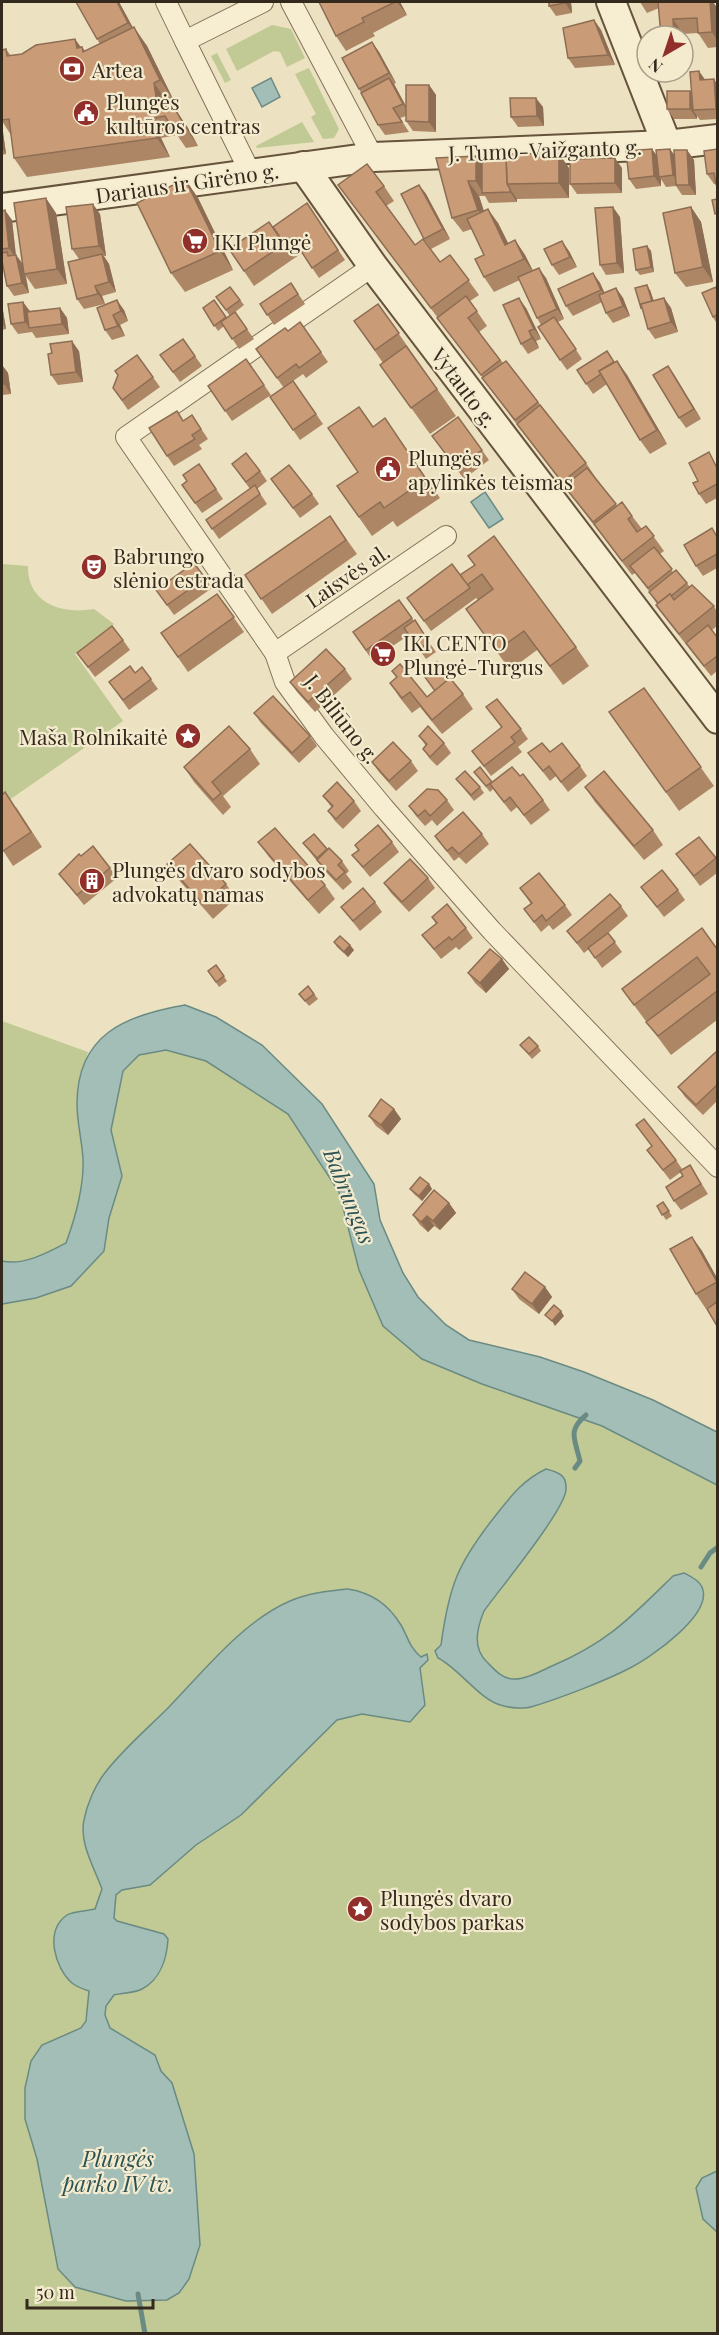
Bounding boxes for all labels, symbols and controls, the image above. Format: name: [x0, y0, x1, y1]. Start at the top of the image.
north arrow: [635, 24, 695, 84]
bank icon: Artea: [57, 54, 87, 84]
text: N: [644, 54, 666, 78]
place label: Artea: [91, 55, 144, 83]
place label: Plungės kultūros centras: [106, 87, 260, 139]
public building icon: Plungės kultūros centras: [71, 98, 101, 128]
street label: J. Tumo-Vaižganto g.: [447, 132, 642, 166]
street label: Dariaus ir Girėno g.: [94, 155, 280, 209]
supermarket icon: IKI Plungė: [180, 226, 210, 256]
place label: IKI Plungė: [214, 227, 311, 255]
street label: Vytauto g.: [425, 340, 504, 433]
place label: Plungės apylinkės teismas: [408, 443, 573, 495]
public building icon: Plungės apylinkės teismas: [373, 454, 403, 484]
street label: Laisvės al.: [300, 537, 394, 613]
place label: Babrungo slėnio estrada: [113, 541, 245, 593]
theatre icon: Babrungo slėnio estrada: [79, 552, 109, 582]
place label: IKI CENTO Plungė-Turgus: [403, 628, 543, 680]
supermarket icon: IKI CENTO Plungė-Turgus: [368, 639, 398, 669]
street label: J. Biliūno g.: [299, 667, 387, 768]
place icon: Maša Rolnikaitė: [173, 721, 203, 751]
place label: Maša Rolnikaitė: [19, 722, 168, 750]
place label: Plungės dvaro sodybos advokatų namas: [112, 855, 326, 907]
building icon: Plungės dvaro sodybos advokatų namas: [77, 866, 107, 896]
water label: Babrungas: [317, 1143, 383, 1249]
place label: Plungės dvaro sodybos parkas: [380, 1883, 524, 1935]
place icon: Plungės dvaro sodybos parkas: [345, 1894, 375, 1924]
water label: Plungės parko IV tv.: [60, 2143, 174, 2198]
scale bar: [27, 2272, 153, 2310]
text: 50 m: [36, 2280, 75, 2304]

